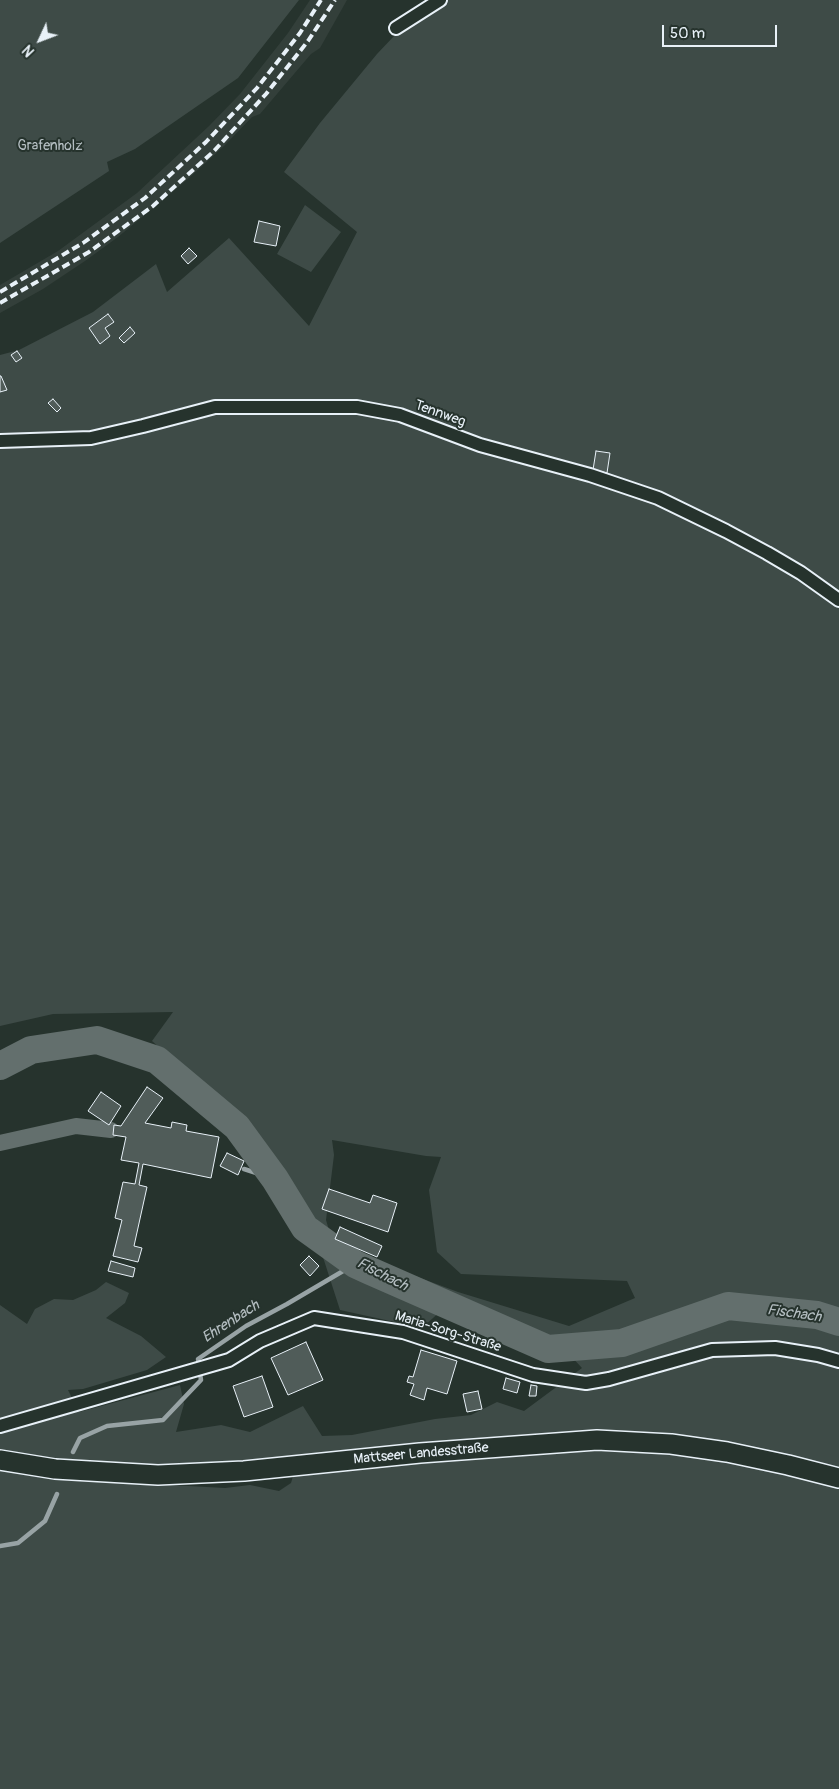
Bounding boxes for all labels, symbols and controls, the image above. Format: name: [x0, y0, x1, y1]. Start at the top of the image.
north arrow: [15, 15, 65, 65]
scale bar: [664, 15, 779, 47]
text: 50 m: [670, 24, 705, 43]
text: N: [19, 41, 38, 60]
park label: Grafenholz: [18, 138, 82, 154]
street label: Tennweg: [412, 397, 468, 431]
water label: Fischach: [354, 1255, 410, 1295]
water label: Ehrenbach: [199, 1297, 263, 1347]
water label: Fischach: [766, 1301, 822, 1327]
street label: Maria-Sorg-Straße: [393, 1308, 503, 1356]
street label: Mattseer Landesstraße: [353, 1440, 489, 1468]

